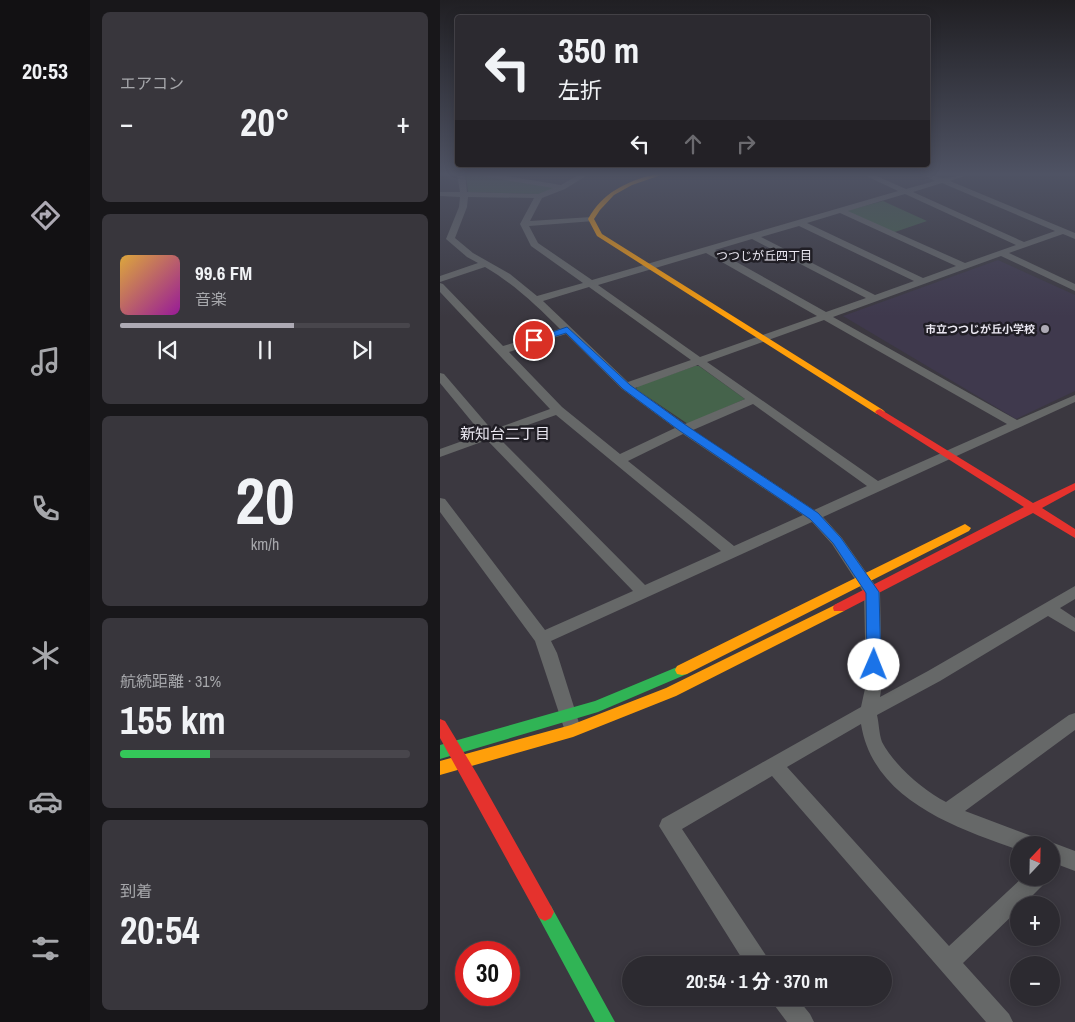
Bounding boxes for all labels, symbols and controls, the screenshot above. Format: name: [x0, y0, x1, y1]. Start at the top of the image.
text: 350 m: [558, 27, 639, 74]
icon: left: [475, 35, 540, 100]
text: 20:53: [22, 56, 68, 86]
text: エアコン: [120, 72, 184, 94]
text: 左折: [558, 75, 602, 105]
text: 20°: [240, 97, 290, 148]
text: −: [120, 104, 133, 142]
text: +: [397, 104, 410, 142]
icon: left: [626, 130, 654, 158]
icon: ahead: [679, 130, 707, 158]
icon: right: [732, 130, 760, 158]
icon: directions: [28, 198, 63, 233]
district label: つつじが丘四丁目: [716, 248, 812, 264]
text: 99.6 FM: [195, 260, 252, 286]
text: 音楽: [195, 288, 227, 310]
pin: [513, 319, 555, 361]
place label: 市立つつじが丘小学校: [925, 322, 1035, 336]
marker: 市立つつじが丘小学校: [1039, 323, 1051, 335]
icon: arrive: [520, 326, 548, 354]
icon: previous: [154, 336, 182, 364]
icon: pause: [251, 336, 279, 364]
icon: next: [348, 336, 376, 364]
icon: music: [28, 344, 63, 379]
district label: 新知台二丁目: [460, 423, 550, 444]
text: 20: [235, 457, 295, 544]
icon: phone: [28, 491, 63, 526]
text: km/h: [251, 533, 279, 555]
icon: climate: [28, 638, 63, 673]
position arrow: [847, 638, 899, 690]
text: 航続距離 · 31%: [120, 670, 221, 692]
text: 155 km: [120, 695, 226, 746]
icon: car: [28, 784, 63, 819]
north arrow: [1010, 836, 1060, 886]
map controls: [1010, 836, 1060, 1006]
text: 到着: [120, 880, 152, 902]
button: +: [1010, 896, 1060, 946]
text: 20:54: [120, 905, 200, 956]
icon: filters: [28, 931, 63, 966]
speed limit sign: 30: [455, 941, 520, 1006]
button: −: [1010, 956, 1060, 1006]
text: 20:54 · 1 分 · 370 m: [686, 968, 828, 994]

